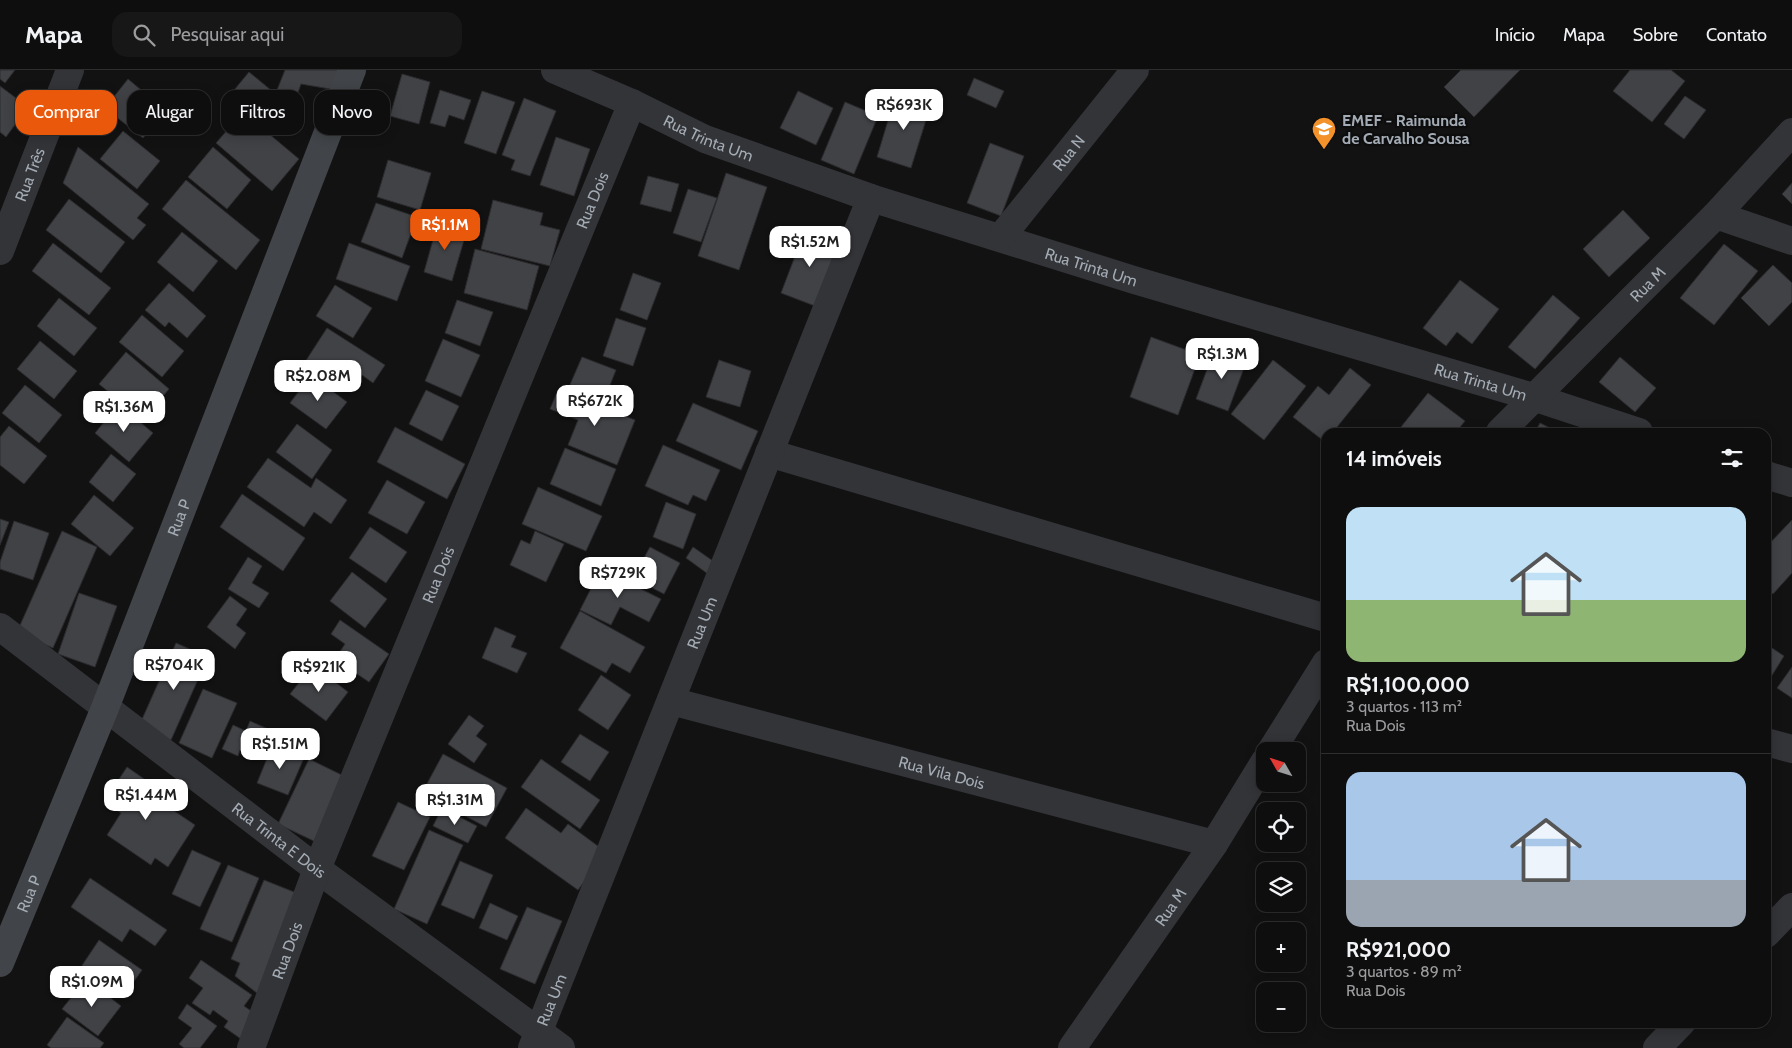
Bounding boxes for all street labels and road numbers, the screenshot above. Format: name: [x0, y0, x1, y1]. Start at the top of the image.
street label: Rua Trinta Um: [660, 111, 756, 165]
street label: Rua N: [1049, 131, 1089, 175]
street label: Rua Três: [11, 145, 49, 204]
street label: Rua Dois: [572, 169, 613, 231]
street label: Rua Trinta Um: [1043, 244, 1140, 290]
street label: Rua M: [1626, 263, 1669, 306]
street label: Rua Trinta Um: [1432, 360, 1529, 405]
street label: Rua P: [163, 496, 195, 539]
street label: Rua Dois: [418, 543, 459, 606]
street label: Rua Um: [683, 594, 721, 652]
street label: Rua Vila Dois: [896, 752, 987, 793]
street label: Rua Trinta E Dois: [228, 799, 330, 882]
street label: Rua P: [13, 873, 45, 915]
street label: Rua M: [1151, 884, 1191, 930]
street label: Rua Dois: [268, 919, 307, 982]
street label: Rua Um: [533, 971, 571, 1029]

